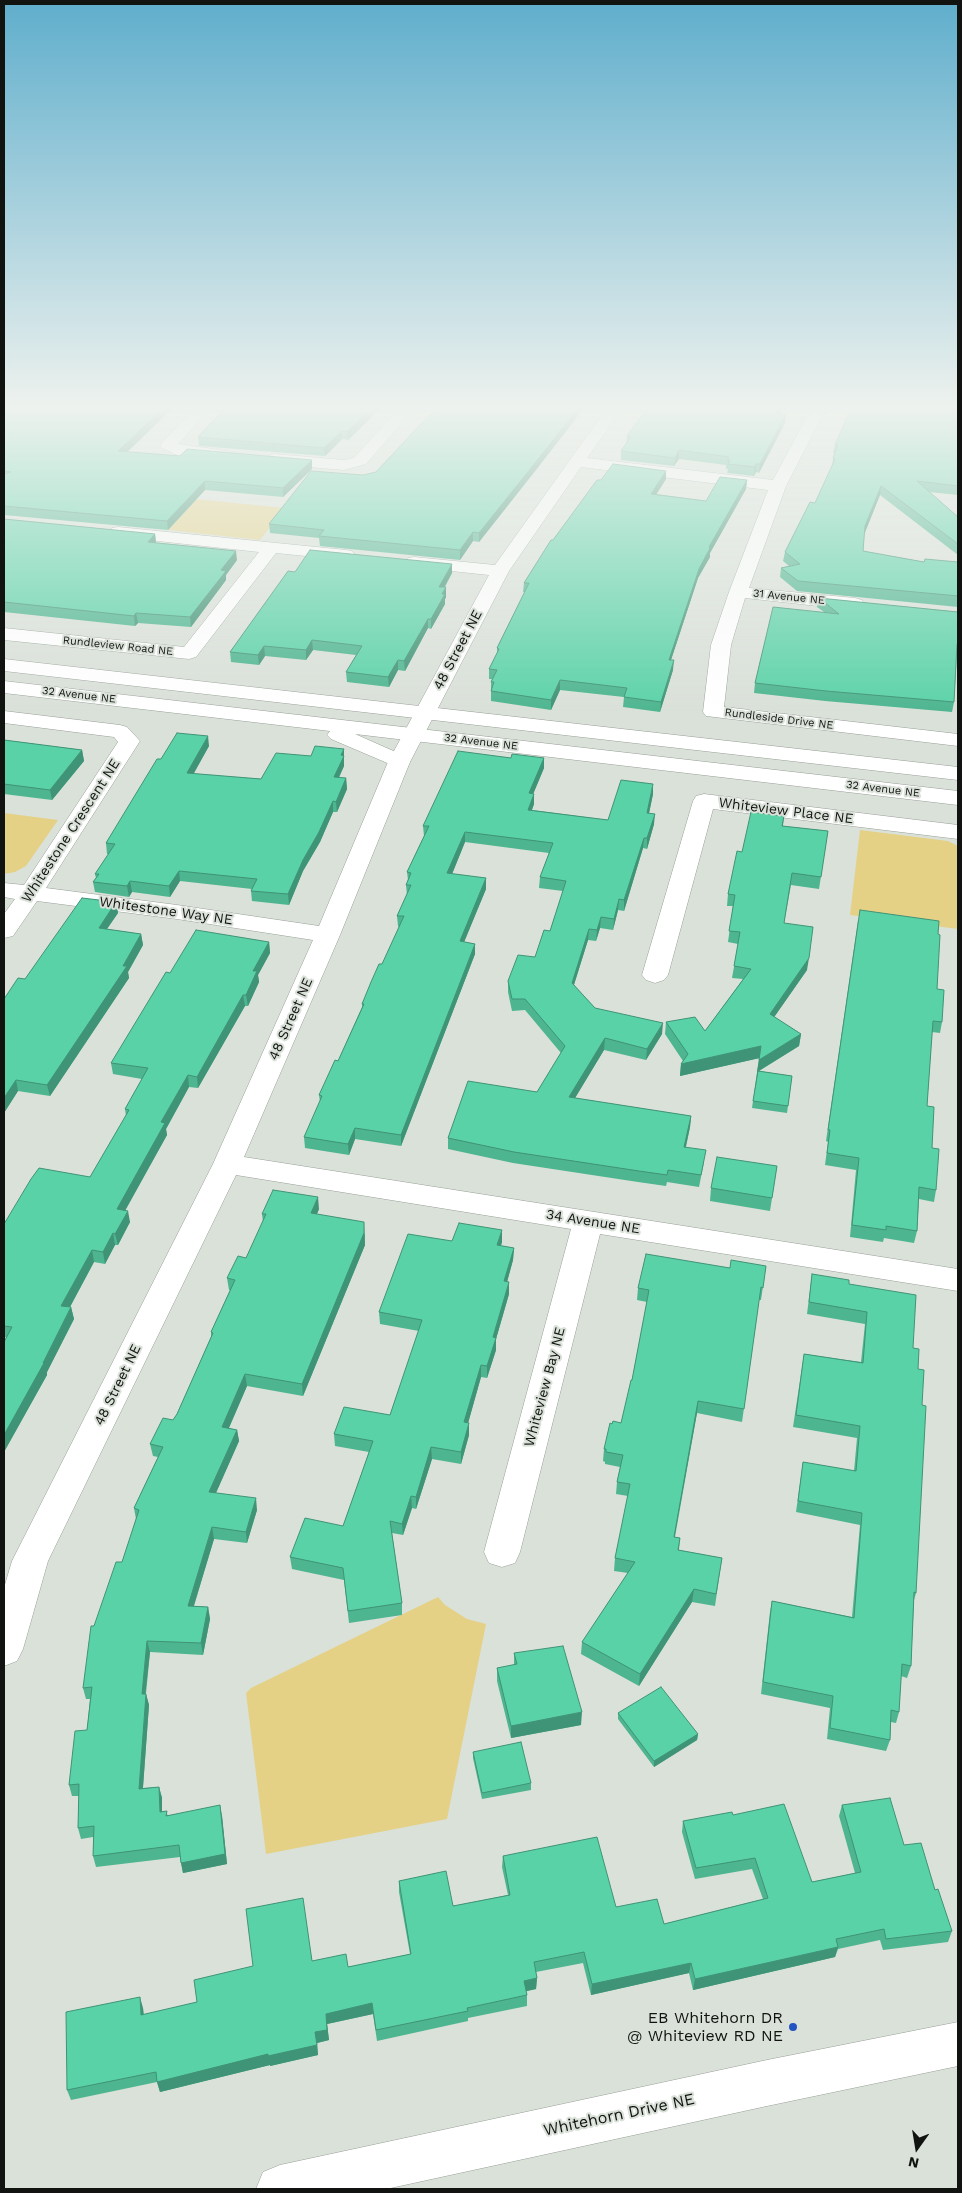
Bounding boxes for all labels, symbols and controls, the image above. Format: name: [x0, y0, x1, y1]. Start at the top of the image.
street label: 31 Avenue NE: [752, 587, 826, 607]
street label: 48 Street NE: [430, 607, 486, 693]
street label: Rundleview Road NE: [62, 634, 174, 658]
street label: 32 Avenue NE: [41, 684, 117, 706]
street label: Rundleside Drive NE: [724, 706, 834, 732]
street label: 32 Avenue NE: [443, 731, 519, 753]
street label: Whitestone Crescent NE: [18, 756, 124, 906]
street label: 32 Avenue NE: [845, 778, 921, 800]
street label: Whiteview Place NE: [718, 794, 854, 828]
street label: Whitestone Way NE: [98, 893, 234, 929]
street label: 48 Street NE: [265, 975, 317, 1063]
street label: 34 Avenue NE: [545, 1206, 641, 1238]
street label: Whiteview Bay NE: [521, 1325, 569, 1449]
street label: 48 Street NE: [91, 1342, 145, 1428]
place label: EB Whitehorn DR @ Whiteview RD NE: [627, 2008, 783, 2046]
marker: EB Whitehorn DR @ Whiteview RD NE: [787, 2021, 799, 2033]
street label: Whitehorn Drive NE: [542, 2090, 696, 2140]
north arrow: [892, 2123, 942, 2173]
text: N: [907, 2154, 920, 2172]

